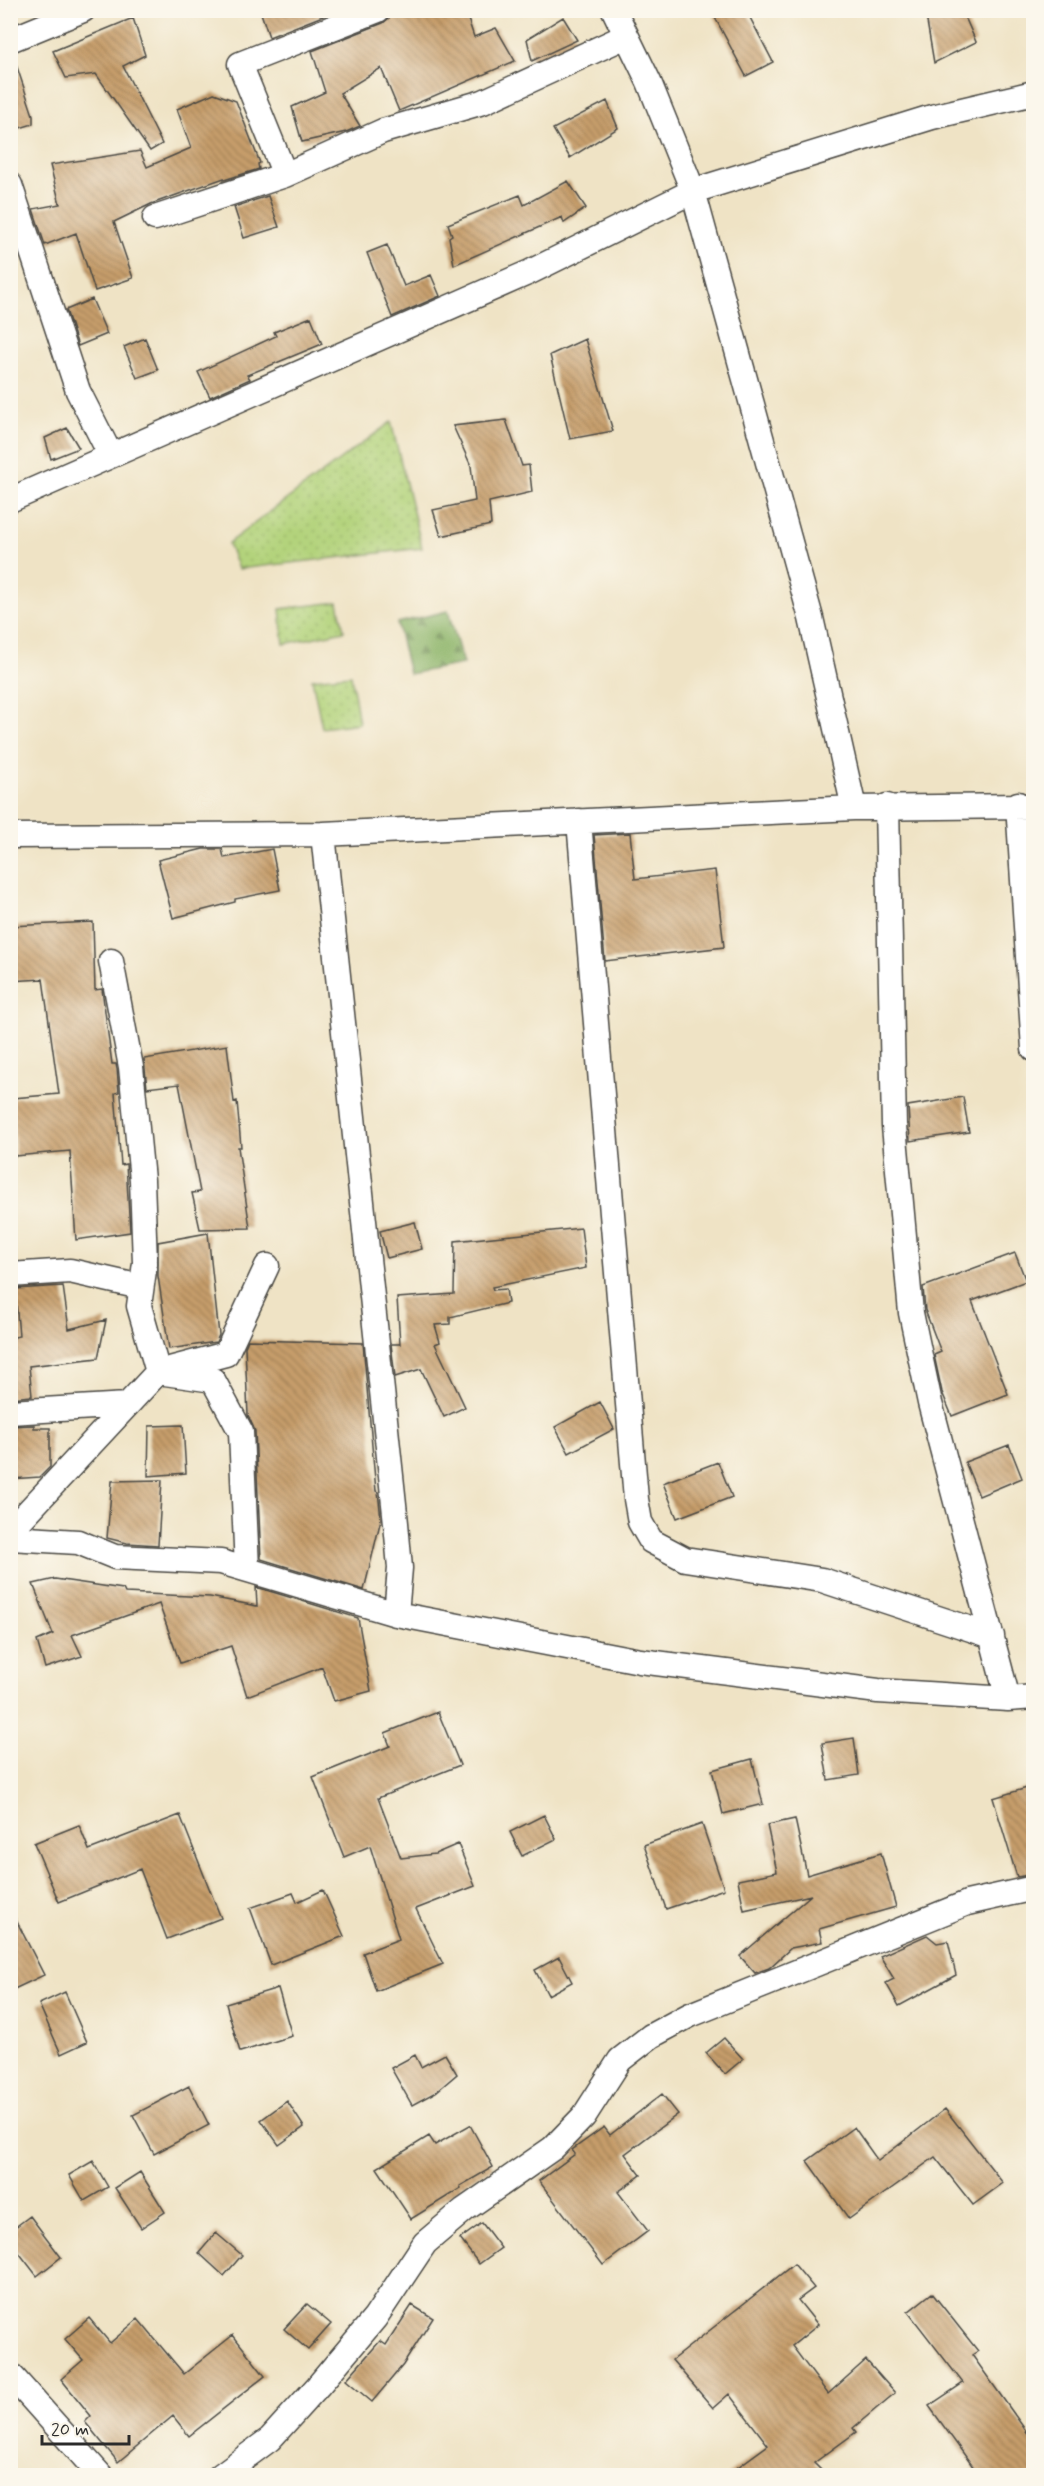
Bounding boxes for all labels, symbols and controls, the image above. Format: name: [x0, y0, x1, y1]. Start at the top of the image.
scale bar: [42, 2408, 129, 2446]
text: 20 m: [51, 2418, 89, 2442]

